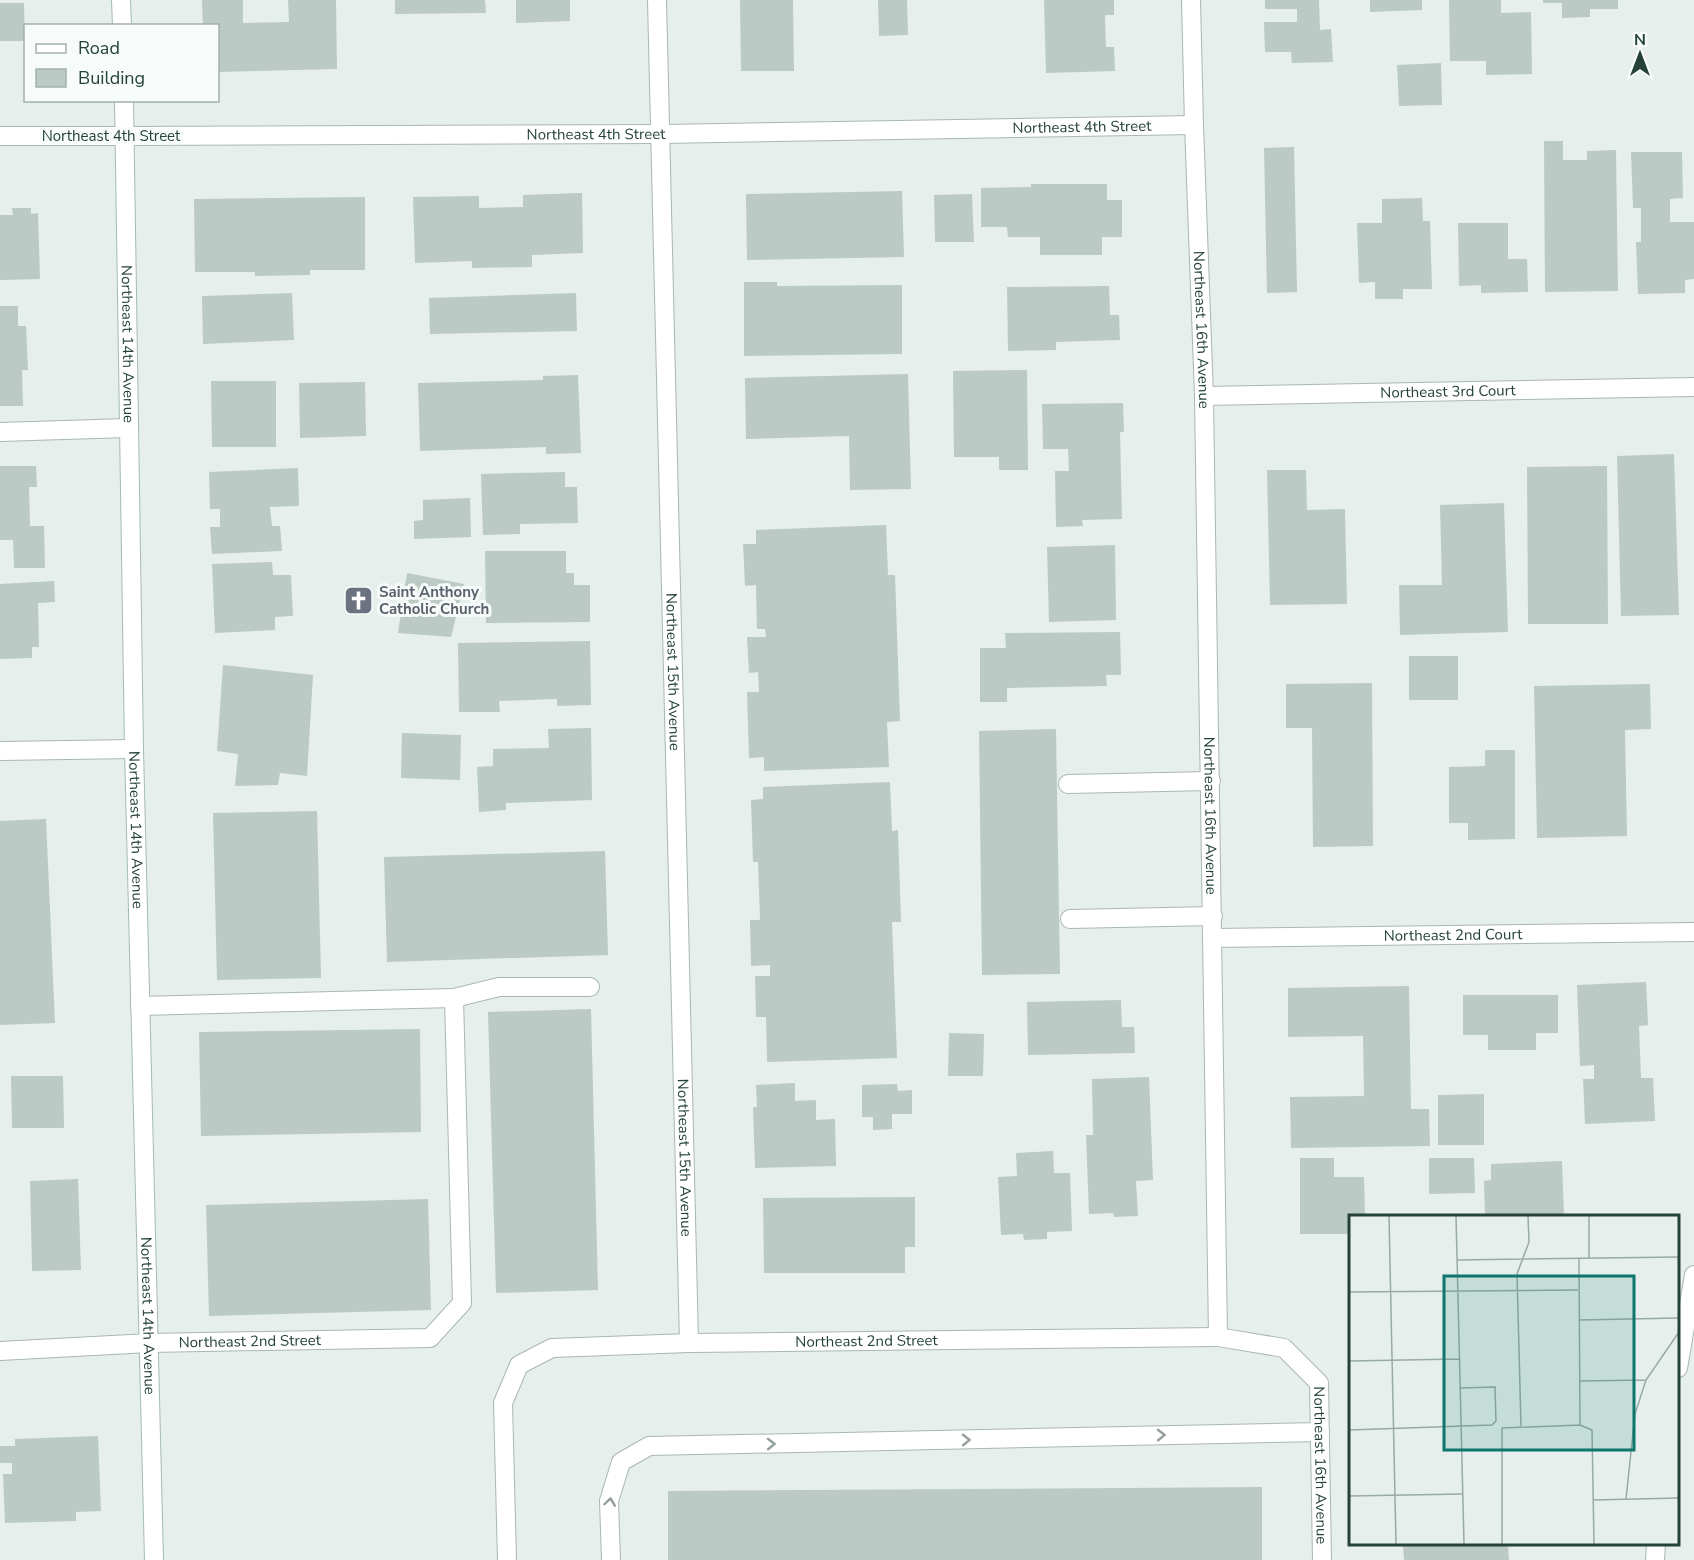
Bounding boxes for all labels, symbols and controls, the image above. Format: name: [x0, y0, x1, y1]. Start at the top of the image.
legend: [24, 24, 219, 102]
north arrow: [1610, 24, 1670, 84]
text: N: [1634, 29, 1646, 51]
text: Road: [78, 36, 120, 60]
text: Building: [78, 66, 145, 90]
street label: Northeast 4th Street: [1012, 116, 1152, 138]
street label: Northeast 4th Street: [527, 124, 666, 145]
street label: Northeast 4th Street: [42, 126, 181, 146]
street label: Northeast 16th Avenue: [1189, 251, 1214, 409]
street label: Northeast 14th Avenue: [117, 265, 139, 423]
street label: Northeast 3rd Court: [1380, 380, 1517, 403]
place label: Saint Anthony Catholic Church: [379, 582, 489, 619]
church icon: Saint Anthony Catholic Church: [342, 585, 374, 617]
street label: Northeast 15th Avenue: [661, 593, 685, 751]
street label: Northeast 16th Avenue: [1199, 737, 1221, 895]
street label: Northeast 14th Avenue: [124, 751, 148, 909]
street label: Northeast 2nd Court: [1383, 924, 1523, 946]
street label: Northeast 15th Avenue: [673, 1078, 696, 1237]
inset map: [1349, 1215, 1679, 1545]
street label: Northeast 14th Avenue: [136, 1237, 160, 1395]
street label: Northeast 2nd Street: [178, 1330, 322, 1352]
street label: Northeast 2nd Street: [795, 1330, 939, 1352]
street label: Northeast 16th Avenue: [1309, 1386, 1332, 1544]
one-way arrow: [1156, 1429, 1165, 1442]
one-way arrow: [961, 1433, 970, 1446]
one-way arrow: [766, 1438, 775, 1450]
one-way arrow: [604, 1497, 616, 1507]

